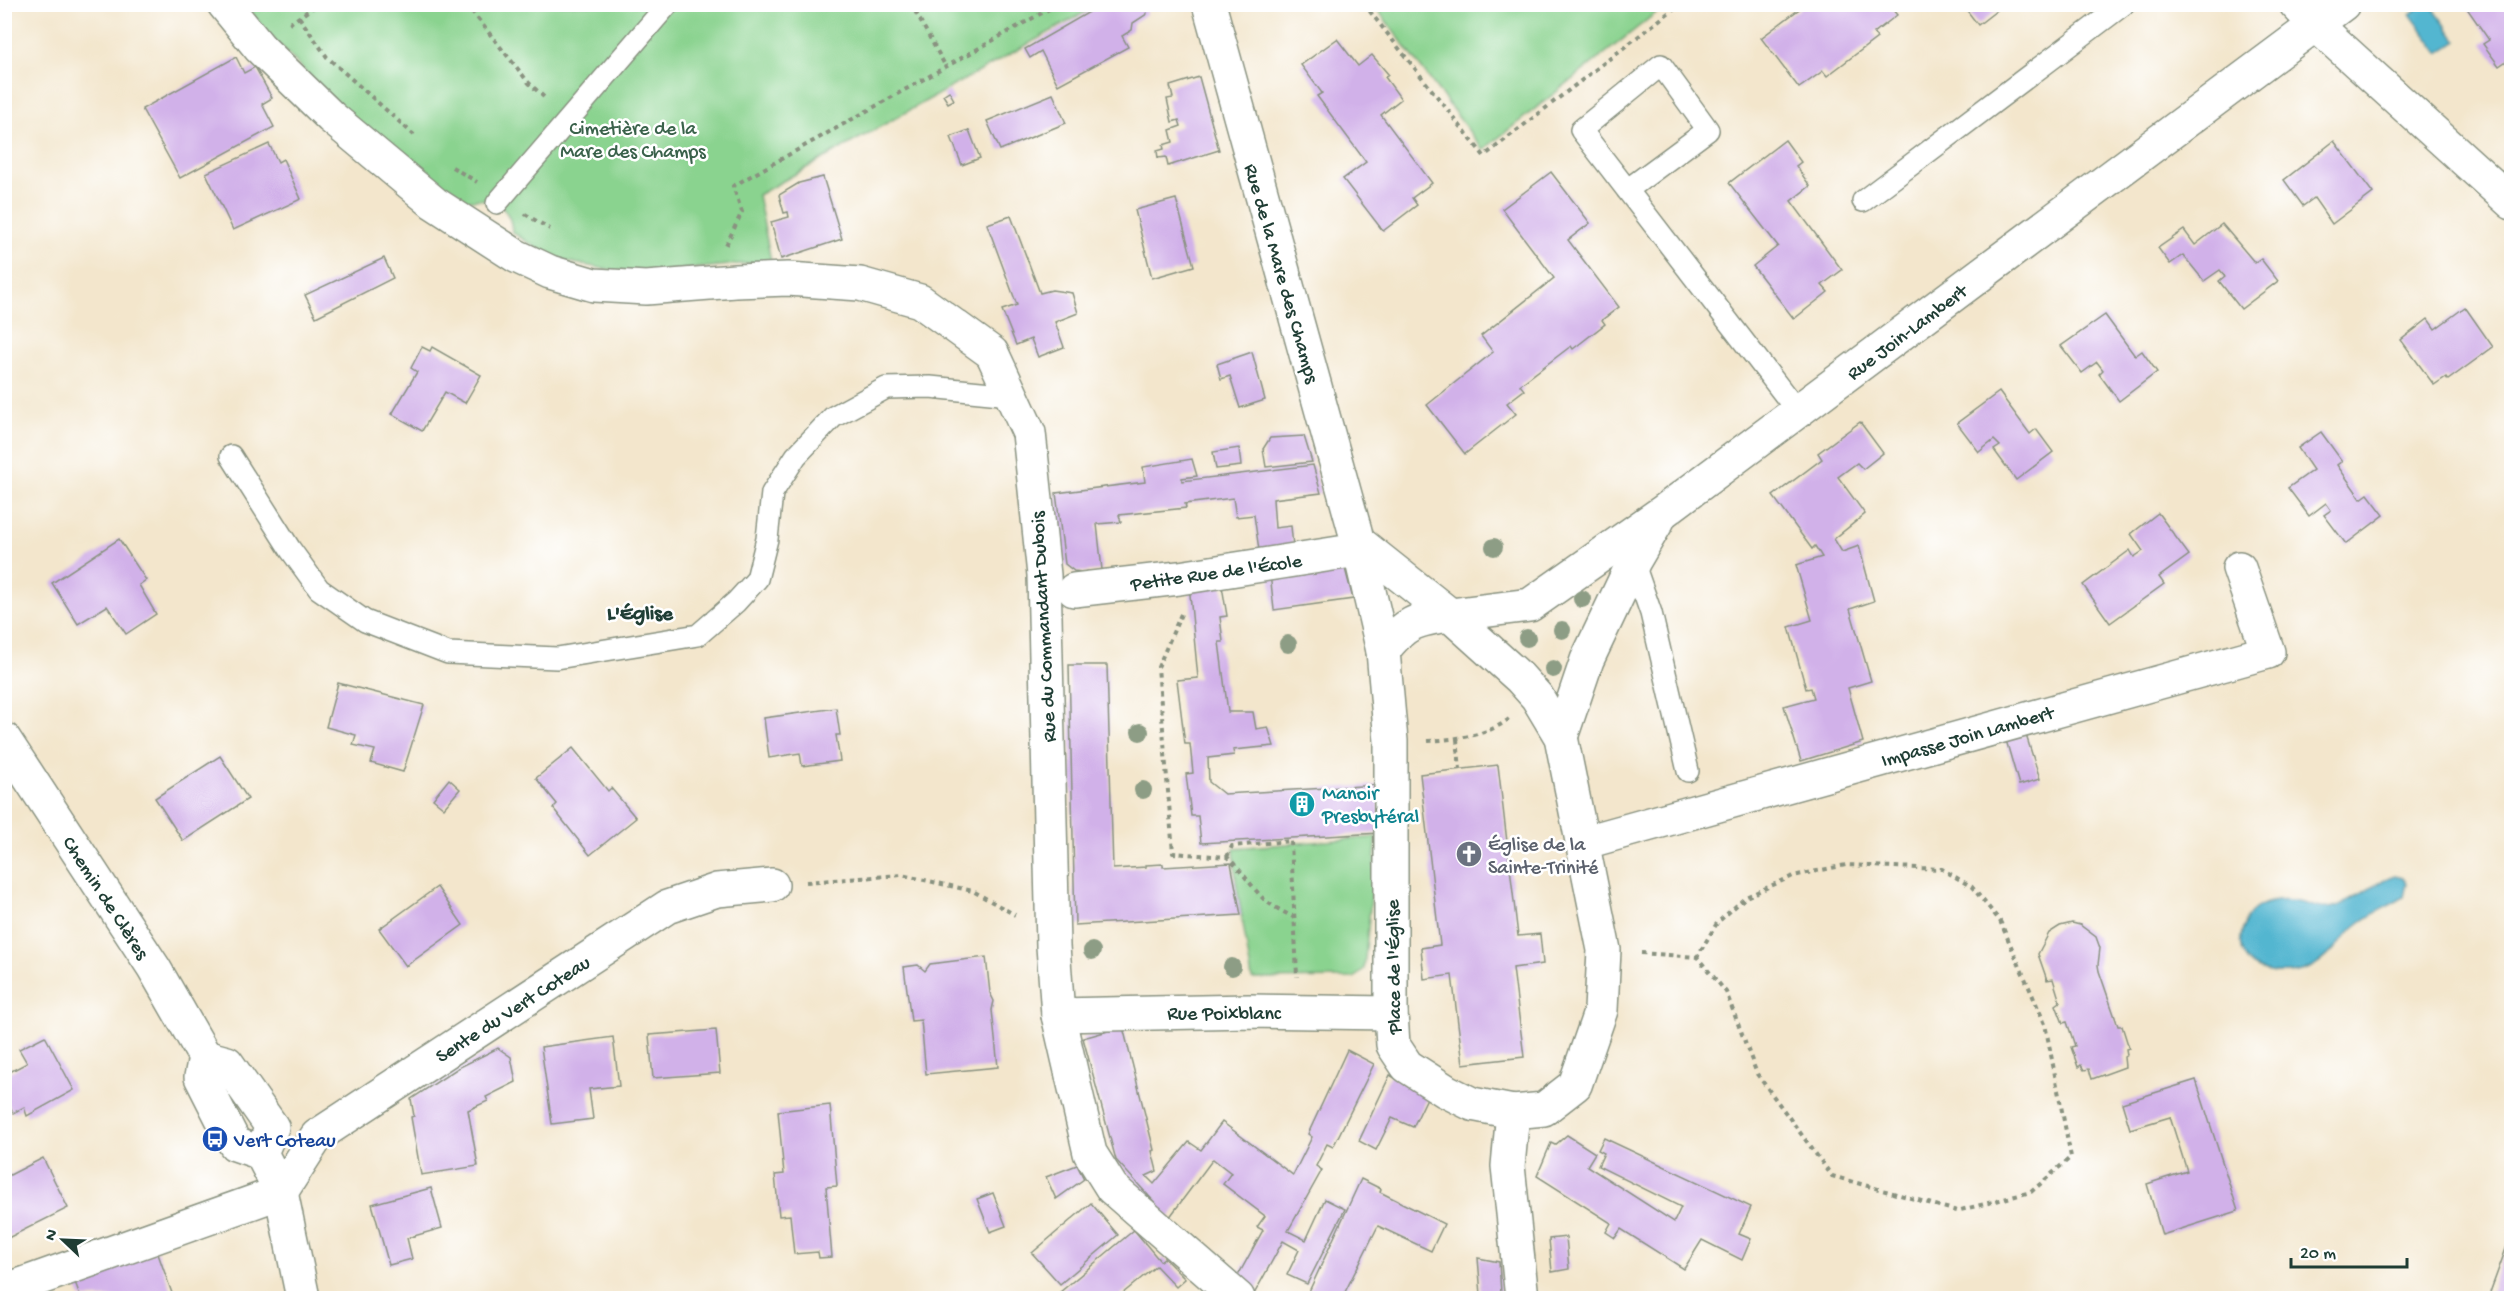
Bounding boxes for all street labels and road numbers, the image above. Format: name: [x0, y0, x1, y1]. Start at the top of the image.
street label: Rue de la Mare des Champs: [1237, 162, 1322, 387]
street label: Rue Join-Lambert: [1843, 280, 1974, 387]
street label: Rue du Commandant Dubois: [1028, 510, 1063, 743]
street label: Petite Rue de l'École: [1128, 550, 1304, 598]
street label: Impasse Join Lambert: [1879, 702, 2058, 774]
street label: Chemin de Clères: [56, 833, 153, 965]
street label: Place de l'Église: [1382, 899, 1408, 1036]
street label: Sente du Vert Coteau: [432, 952, 596, 1070]
street label: Rue Poixblanc: [1167, 1004, 1282, 1027]

